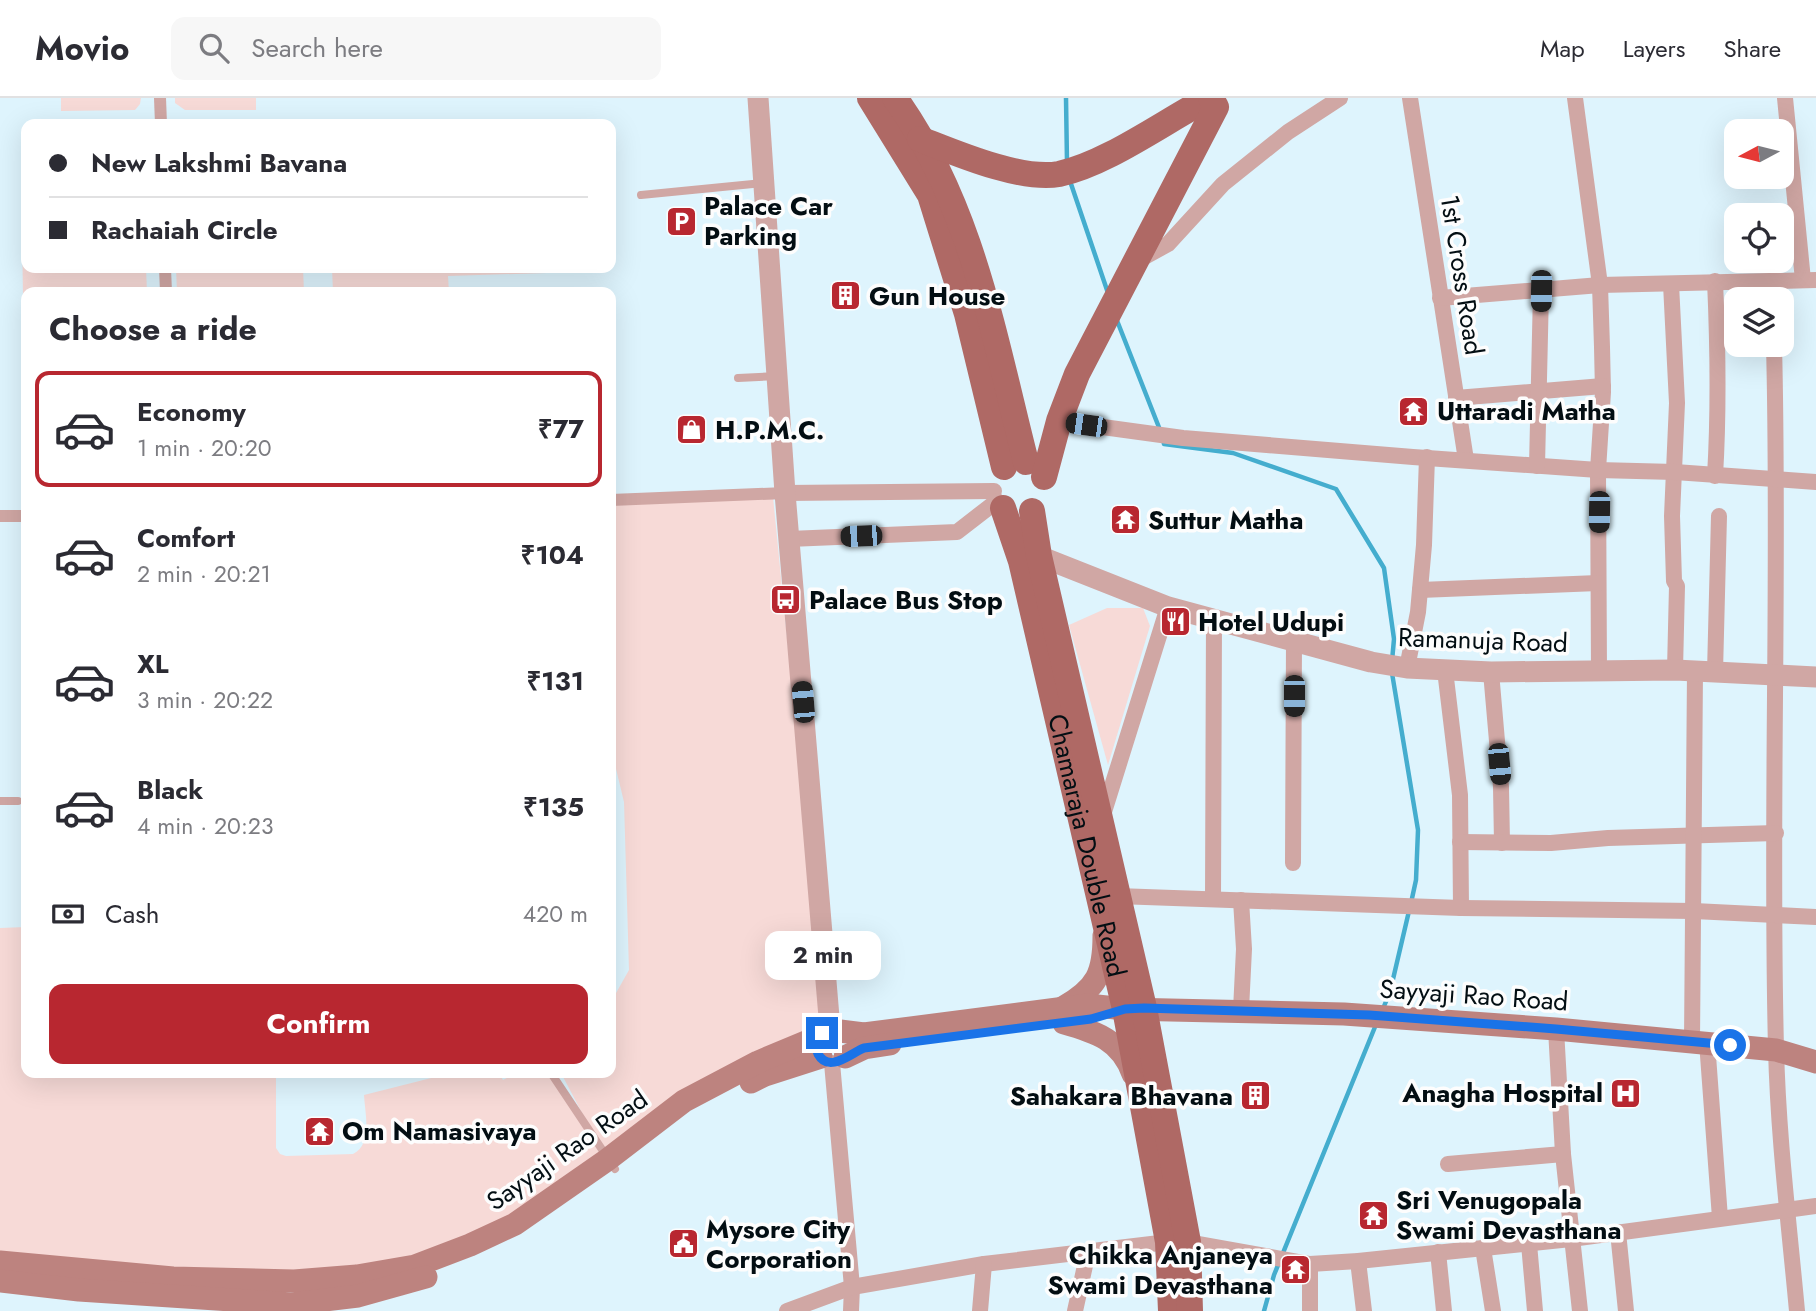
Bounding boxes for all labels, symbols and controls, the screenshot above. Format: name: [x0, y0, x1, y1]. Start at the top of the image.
search box: [171, 17, 661, 80]
text: Movio: [35, 25, 129, 72]
icon: search: [195, 29, 233, 67]
text: Search here: [251, 29, 383, 67]
text: Map: [1540, 31, 1585, 66]
text: Layers: [1623, 31, 1685, 66]
text: Share: [1723, 31, 1781, 66]
north arrow: [1724, 119, 1794, 189]
map controls: [1724, 119, 1794, 357]
text: New Lakshmi Bavana: [91, 144, 347, 182]
place label: Palace Car Parking: [704, 187, 833, 255]
street label: 1st Cross Road: [1431, 192, 1493, 358]
button: locate: [1724, 203, 1794, 273]
parking icon: Palace Car Parking: [664, 204, 698, 238]
text: Rachaiah Circle: [91, 211, 278, 249]
car: [1531, 270, 1552, 312]
place label: Gun House: [869, 277, 1005, 315]
building icon: Gun House: [829, 279, 863, 313]
button: layers: [1724, 287, 1794, 357]
text: Choose a ride: [49, 306, 257, 352]
place label: Uttaradi Matha: [1437, 392, 1616, 430]
text: Economy: [137, 393, 246, 431]
temple icon: Uttaradi Matha: [1397, 394, 1431, 428]
icon: car: [53, 398, 116, 461]
text: ₹77: [538, 410, 584, 448]
place label: H.P.M.C.: [715, 411, 824, 449]
car: [1064, 412, 1109, 438]
shop icon: H.P.M.C.: [675, 413, 709, 447]
text: 1 min · 20:20: [137, 431, 272, 465]
car: [1589, 491, 1610, 533]
place label: Suttur Matha: [1148, 501, 1303, 539]
temple icon: Suttur Matha: [1108, 503, 1142, 537]
text: Comfort: [137, 519, 235, 557]
icon: car: [53, 524, 116, 587]
car: [840, 525, 883, 547]
text: ₹104: [521, 536, 584, 574]
text: 2 min · 20:21: [137, 557, 271, 591]
place label: Palace Bus Stop: [809, 581, 1003, 619]
bus stop icon: Palace Bus Stop: [769, 583, 803, 617]
place label: Hotel Udupi: [1198, 603, 1344, 641]
restaurant icon: Hotel Udupi: [1158, 605, 1192, 639]
street label: Ramanuja Road: [1397, 618, 1569, 662]
text: XL: [137, 645, 169, 683]
icon: car: [53, 650, 116, 713]
text: ₹131: [527, 662, 584, 700]
car: [1284, 675, 1305, 717]
car: [791, 680, 816, 724]
text: 3 min · 20:22: [137, 683, 273, 717]
street label: Chamaraja Double Road: [1038, 710, 1136, 981]
car: [1487, 742, 1512, 786]
text: Black: [137, 771, 203, 809]
icon: car: [53, 776, 116, 839]
text: ₹135: [523, 788, 584, 826]
text: 4 min · 20:23: [137, 809, 273, 843]
icon: cash: [49, 895, 87, 933]
text: Cash: [105, 895, 159, 933]
text: 420 m: [523, 897, 588, 931]
callout: 2 min: [764, 932, 880, 981]
text: 2 min: [793, 938, 853, 972]
street label: Sayyaji Rao Road: [1378, 969, 1570, 1021]
button: Confirm: [49, 984, 588, 1064]
route end: [806, 1017, 838, 1049]
route start: [1714, 1029, 1746, 1061]
place label: Anagha Hospital: [1401, 1074, 1603, 1112]
hospital icon: Anagha Hospital: [1609, 1076, 1643, 1110]
place label: Sahakara Bhavana: [1010, 1077, 1233, 1115]
building icon: Sahakara Bhavana: [1239, 1079, 1273, 1113]
street label: Sayyaji Rao Road: [479, 1080, 655, 1220]
place label: Om Namasivaya: [342, 1112, 537, 1150]
temple icon: Om Namasivaya: [302, 1114, 336, 1148]
place label: Sri Venugopala Swami Devasthana: [1396, 1181, 1622, 1249]
temple icon: Sri Venugopala Swami Devasthana: [1356, 1198, 1390, 1232]
place label: Mysore City Corporation: [706, 1210, 852, 1278]
public building icon: Mysore City Corporation: [666, 1227, 700, 1261]
place label: Chikka Anjaneya Swami Devasthana: [1047, 1236, 1273, 1304]
temple icon: Chikka Anjaneya Swami Devasthana: [1279, 1253, 1313, 1287]

